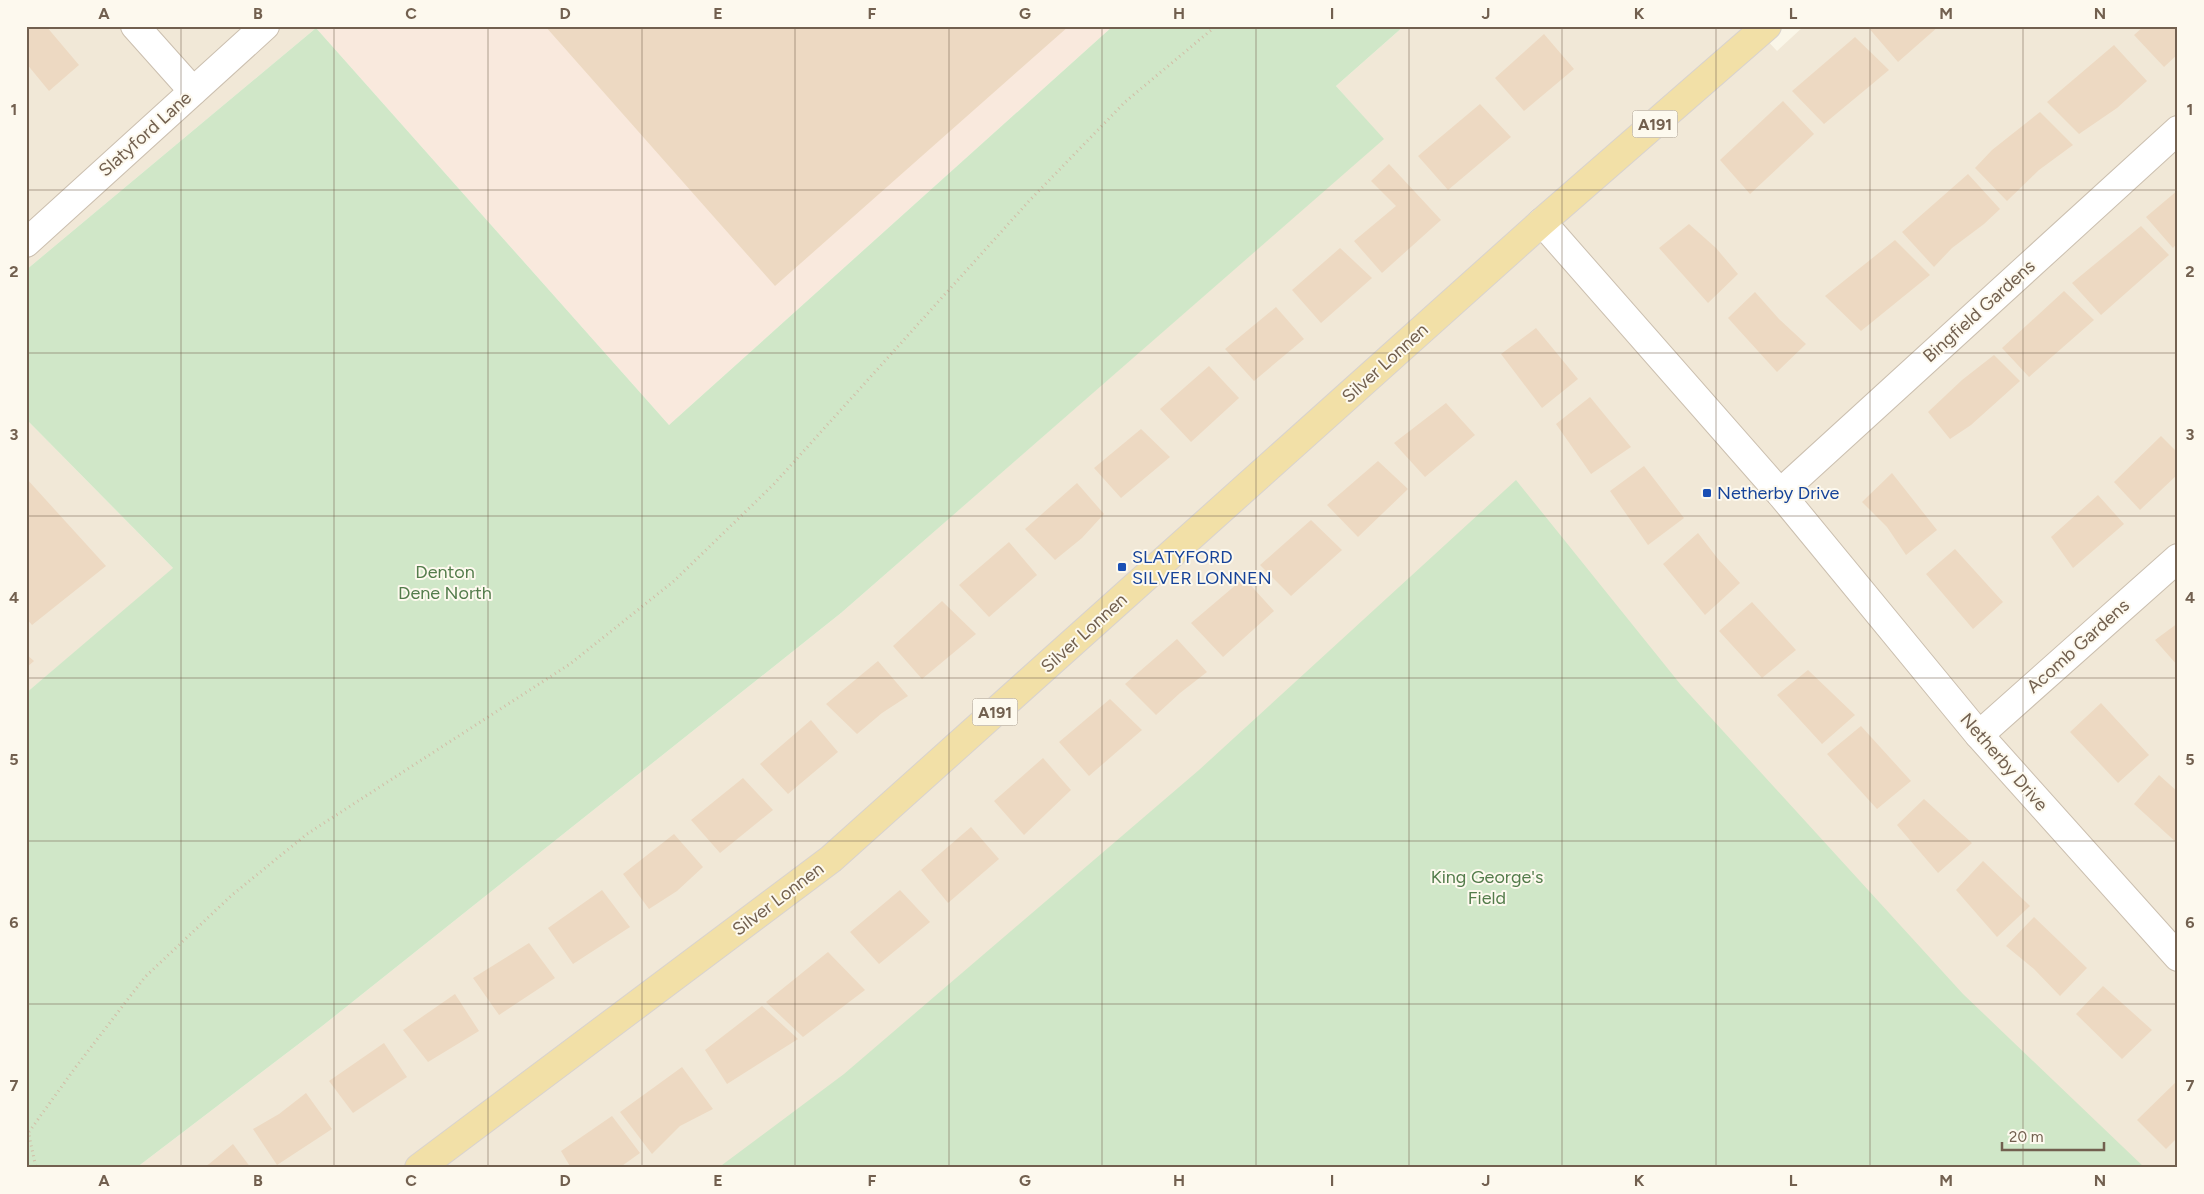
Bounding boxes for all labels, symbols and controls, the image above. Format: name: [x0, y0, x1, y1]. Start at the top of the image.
text: A: [98, 4, 110, 23]
text: B: [253, 4, 263, 23]
text: C: [405, 4, 417, 23]
text: D: [559, 4, 571, 23]
text: E: [713, 4, 723, 23]
text: F: [868, 4, 877, 23]
text: G: [1019, 4, 1031, 23]
text: H: [1173, 4, 1185, 23]
text: I: [1330, 4, 1334, 23]
text: J: [1482, 4, 1490, 23]
text: K: [1634, 4, 1645, 23]
text: L: [1789, 4, 1798, 23]
text: M: [1939, 4, 1953, 23]
text: N: [2094, 4, 2106, 23]
street label: Slatyford Lane: [94, 87, 196, 181]
text: 1: [11, 100, 17, 119]
text: 1: [2187, 100, 2193, 119]
road number: A191: [1632, 110, 1678, 138]
street label: Bingfield Gardens: [1918, 255, 2040, 367]
text: 2: [9, 262, 19, 281]
text: 2: [2185, 262, 2195, 281]
street label: Silver Lonnen: [1337, 319, 1433, 407]
text: 3: [10, 425, 19, 444]
text: 3: [2186, 425, 2195, 444]
place label: Netherby Drive: [1717, 482, 1840, 504]
marker: Netherby Drive: [1701, 487, 1713, 499]
place label: SLATYFORD SILVER LONNEN: [1132, 546, 1272, 589]
park label: Denton Dene North: [398, 561, 492, 604]
marker: SLATYFORD SILVER LONNEN: [1116, 561, 1128, 573]
text: 4: [9, 588, 19, 607]
text: 4: [2185, 588, 2195, 607]
street label: Silver Lonnen: [1036, 589, 1132, 677]
street label: Acomb Gardens: [2022, 594, 2134, 698]
road number: A191: [972, 699, 1018, 726]
street label: Netherby Drive: [1956, 709, 2053, 816]
text: 5: [9, 750, 19, 769]
text: 5: [2185, 750, 2195, 769]
street label: Silver Lonnen: [728, 858, 828, 940]
park label: King George's Field: [1431, 866, 1543, 909]
text: 6: [9, 913, 19, 932]
text: 6: [2185, 913, 2195, 932]
text: 7: [10, 1076, 19, 1095]
text: 7: [2186, 1076, 2195, 1095]
scale bar: [2002, 1119, 2104, 1151]
text: 20 m: [2009, 1128, 2043, 1146]
text: A: [98, 1171, 110, 1190]
text: B: [253, 1171, 263, 1190]
text: C: [405, 1171, 417, 1190]
text: D: [559, 1171, 571, 1190]
text: E: [713, 1171, 723, 1190]
text: F: [868, 1171, 877, 1190]
text: G: [1019, 1171, 1031, 1190]
text: H: [1173, 1171, 1185, 1190]
text: I: [1330, 1171, 1334, 1190]
text: J: [1482, 1171, 1490, 1190]
text: K: [1634, 1171, 1645, 1190]
text: L: [1789, 1171, 1798, 1190]
text: M: [1939, 1171, 1953, 1190]
text: N: [2094, 1171, 2106, 1190]

